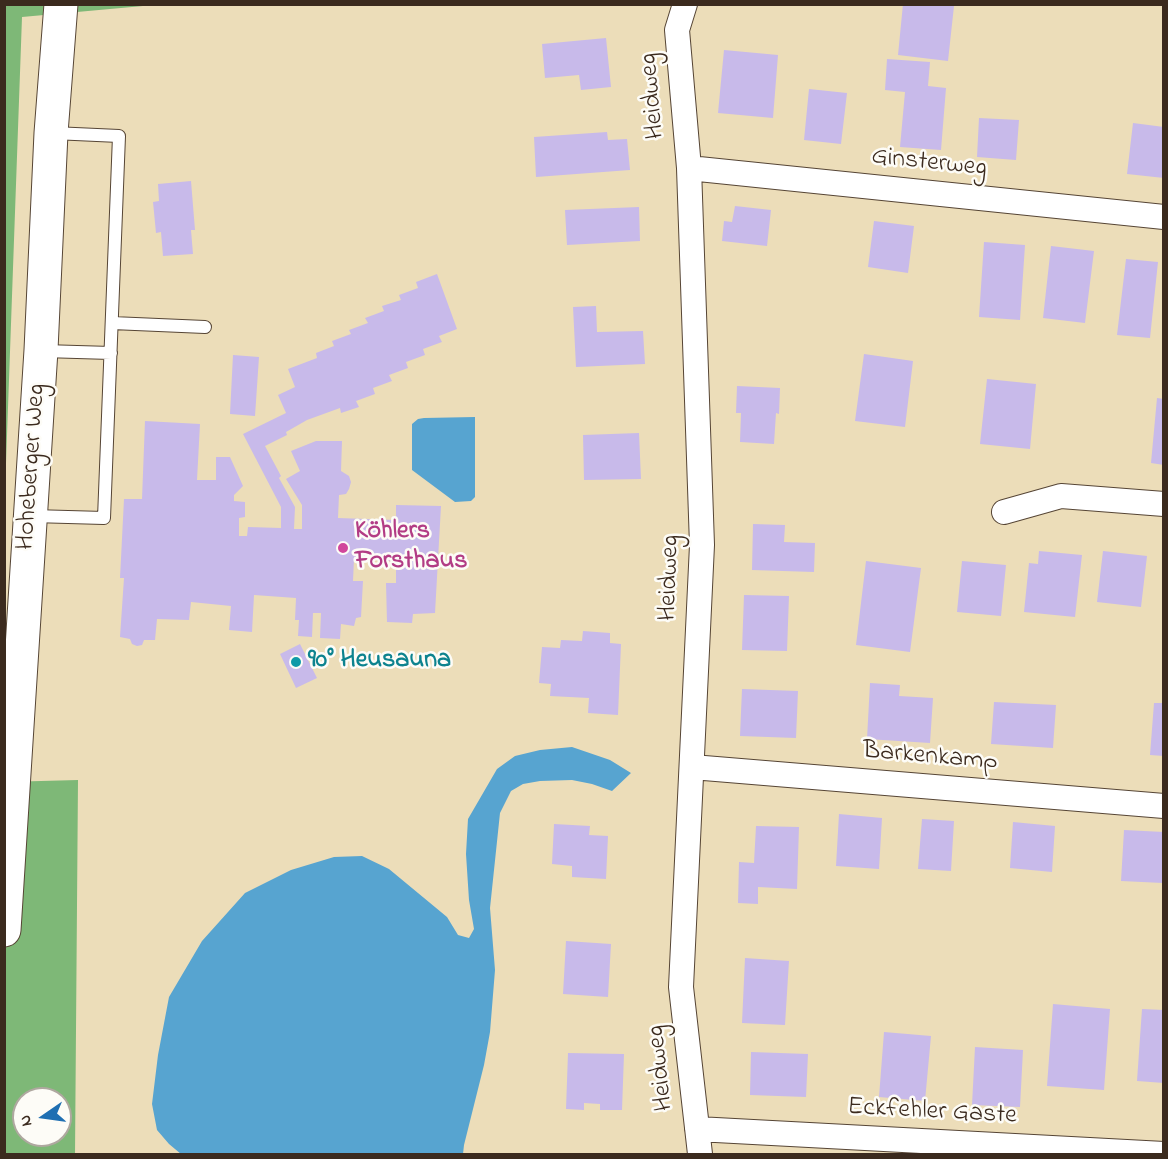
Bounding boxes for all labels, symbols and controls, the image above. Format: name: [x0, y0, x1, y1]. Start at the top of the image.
street label: Heidweg: [635, 52, 673, 140]
street label: Ginsterweg: [870, 142, 988, 186]
street label: Hoheberger Weg: [12, 383, 54, 551]
place label: Köhlers Forsthaus: [355, 517, 467, 578]
street label: Heidweg: [654, 534, 688, 622]
marker: Köhlers Forsthaus: [336, 541, 350, 555]
place label: 90° Heusauna: [308, 646, 451, 678]
marker: 90° Heusauna: [289, 655, 303, 669]
street label: Barkenkamp: [861, 737, 999, 779]
street label: Heidweg: [642, 1023, 682, 1113]
north arrow: [12, 1087, 72, 1147]
street label: Eckfehler Gaste: [847, 1093, 1017, 1133]
text: N: [14, 1113, 39, 1129]

